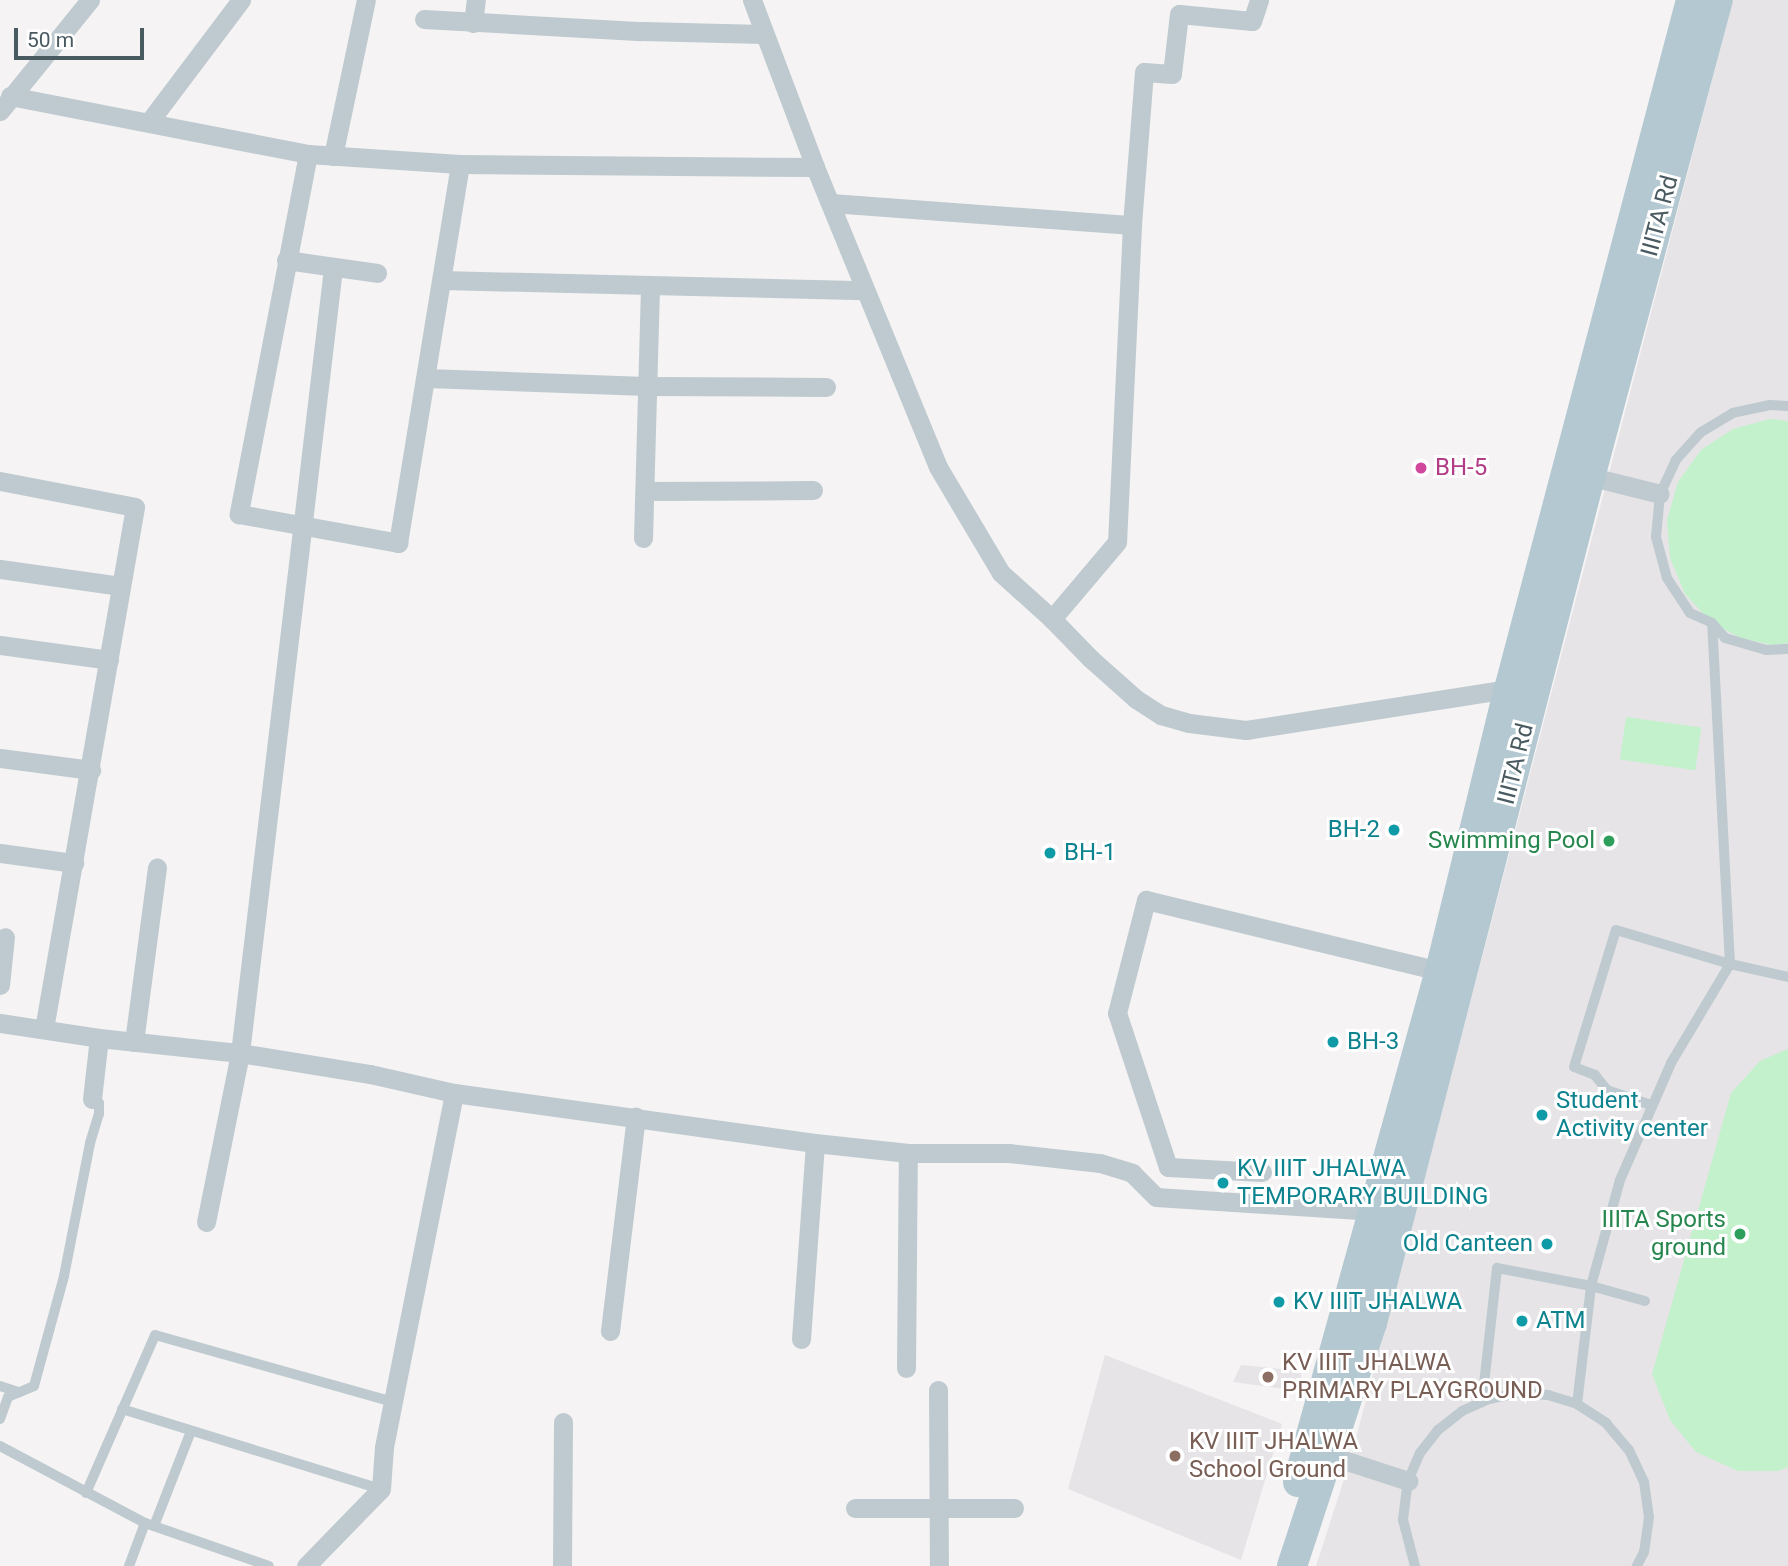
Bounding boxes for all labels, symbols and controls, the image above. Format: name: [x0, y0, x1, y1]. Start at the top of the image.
scale bar: [18, 14, 147, 58]
text: 50 m: [27, 28, 74, 52]
street label: IIITA Rd: [1635, 172, 1685, 260]
place label: BH-5: [1435, 454, 1487, 482]
marker: BH-5: [1413, 460, 1429, 476]
street label: IIITA Rd: [1492, 720, 1540, 808]
place label: BH-2: [1328, 816, 1380, 844]
marker: BH-2: [1386, 822, 1402, 838]
place label: Swimming Pool: [1428, 827, 1595, 855]
marker: Swimming Pool: [1601, 833, 1617, 849]
place label: BH-1: [1064, 839, 1116, 867]
marker: BH-1: [1042, 845, 1058, 861]
place label: BH-3: [1347, 1028, 1399, 1056]
marker: BH-3: [1325, 1034, 1341, 1050]
place label: Student Activity center: [1556, 1087, 1708, 1143]
marker: Student Activity center: [1534, 1107, 1550, 1123]
place label: KV IIIT JHALWA TEMPORARY BUILDING: [1237, 1155, 1488, 1211]
marker: KV IIIT JHALWA TEMPORARY BUILDING: [1215, 1175, 1231, 1191]
place label: IIITA Sports ground: [1601, 1206, 1726, 1262]
marker: IIITA Sports ground: [1732, 1226, 1748, 1242]
place label: Old Canteen: [1403, 1230, 1533, 1258]
marker: Old Canteen: [1539, 1236, 1555, 1252]
place label: KV IIIT JHALWA: [1293, 1288, 1463, 1316]
marker: KV IIIT JHALWA: [1271, 1294, 1287, 1310]
place label: ATM: [1536, 1307, 1585, 1335]
marker: ATM: [1514, 1313, 1530, 1329]
place label: KV IIIT JHALWA PRIMARY PLAYGROUND: [1282, 1349, 1543, 1405]
marker: KV IIIT JHALWA PRIMARY PLAYGROUND: [1260, 1369, 1276, 1385]
place label: KV IIIT JHALWA School Ground: [1189, 1428, 1359, 1484]
marker: KV IIIT JHALWA School Ground: [1167, 1448, 1183, 1464]

